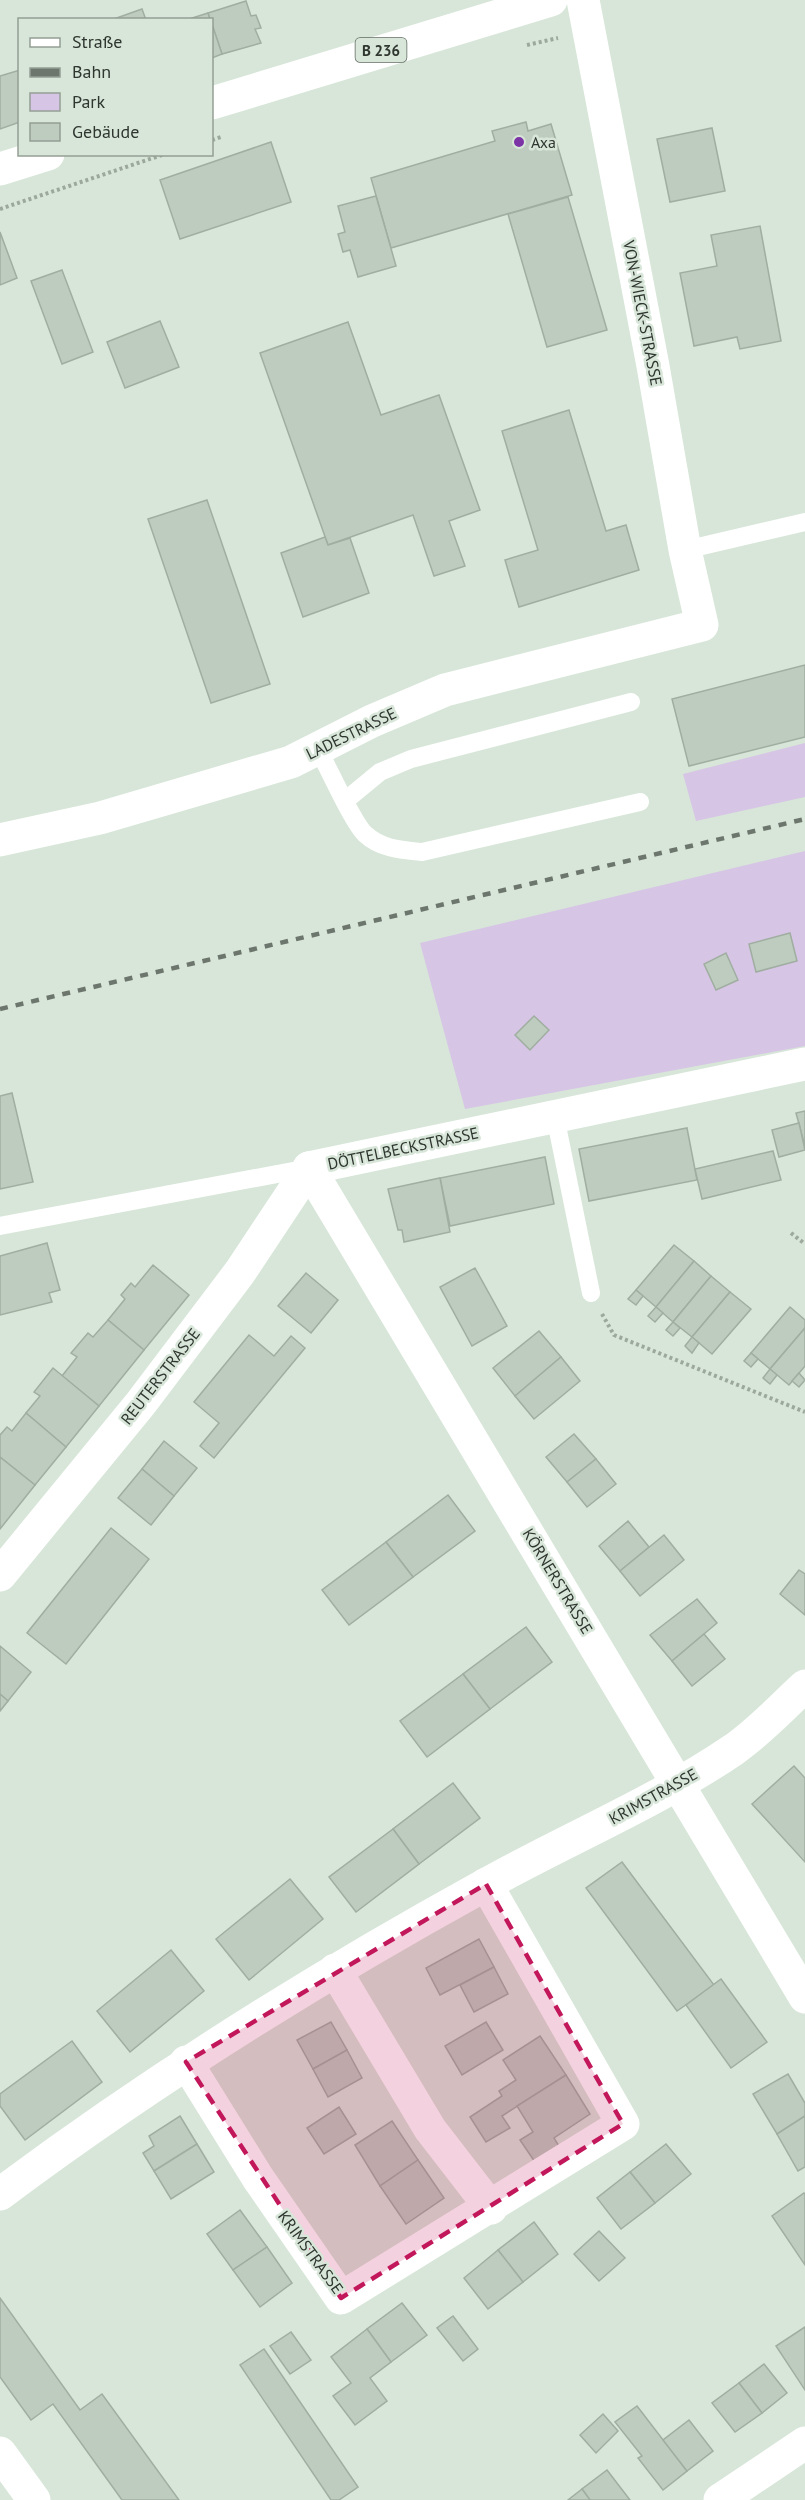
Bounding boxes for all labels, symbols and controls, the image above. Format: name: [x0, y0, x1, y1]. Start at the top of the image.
legend: [18, 18, 213, 156]
text: Straße: [72, 30, 123, 53]
road number: B 236: [356, 38, 406, 62]
text: Bahn: [72, 60, 111, 83]
text: Park: [72, 90, 105, 113]
text: Gebäude: [72, 120, 139, 143]
place label: Axa: [531, 132, 556, 152]
marker: Axa: [512, 135, 526, 149]
street label: VON-WIECK-STRASSE: [619, 238, 667, 387]
street label: LADESTRASSE: [302, 702, 400, 764]
street label: DÖTTELBECKSTRASSE: [326, 1122, 480, 1174]
street label: REUTERSTRASSE: [116, 1324, 204, 1428]
street label: KÖRNERSTRASSE: [519, 1525, 597, 1637]
street label: KRIMSTRASSE: [605, 1763, 701, 1829]
street label: KRIMSTRASSE: [274, 2206, 348, 2298]

